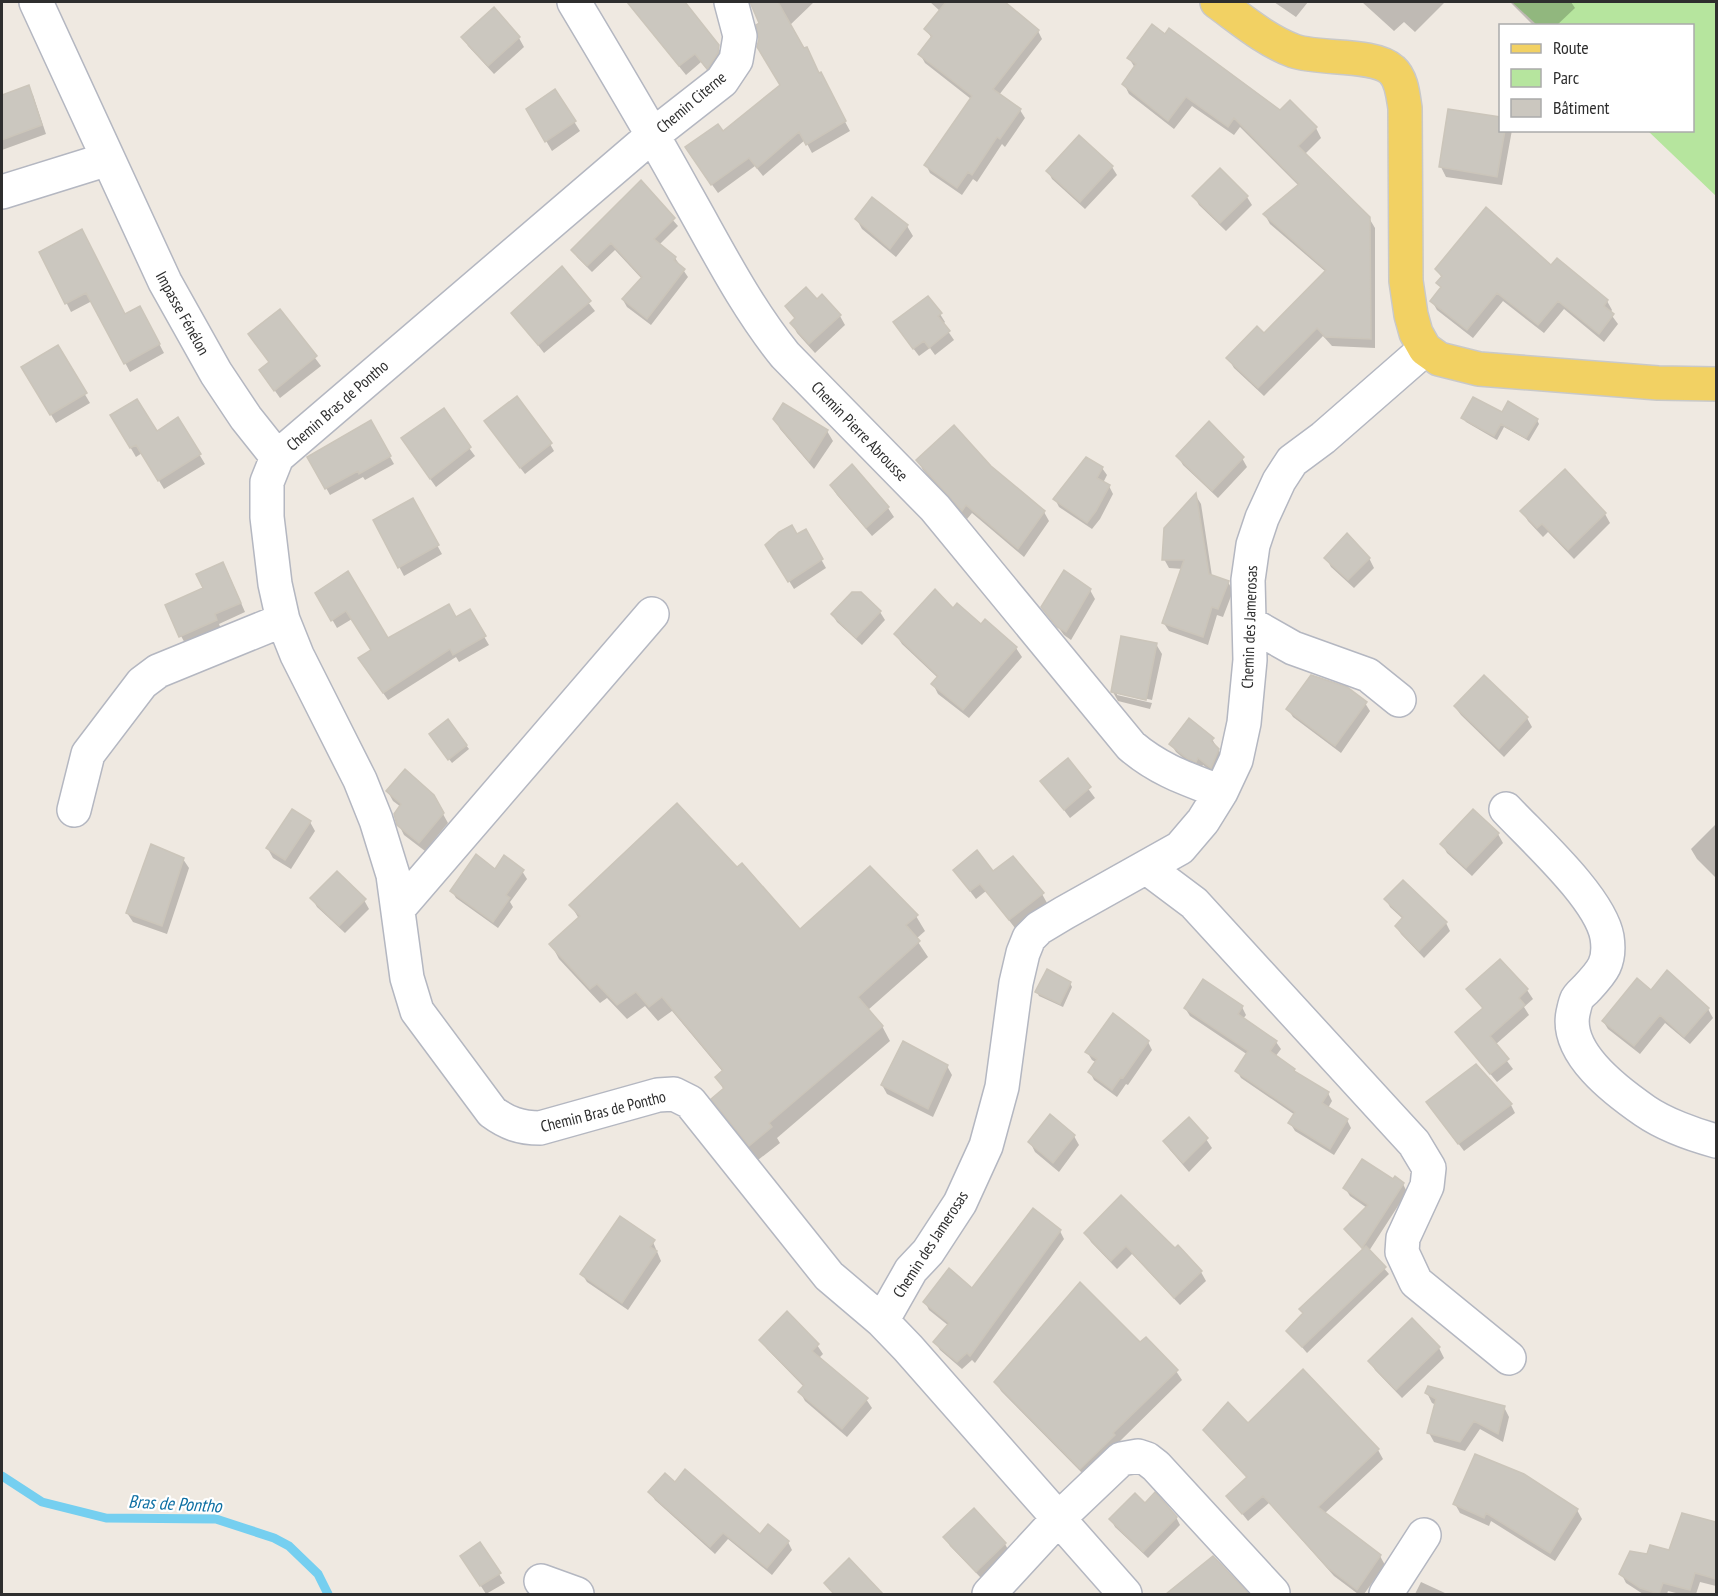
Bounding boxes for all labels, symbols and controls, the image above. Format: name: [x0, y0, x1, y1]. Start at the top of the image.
legend: [1499, 24, 1694, 132]
text: Route: [1553, 36, 1589, 59]
text: Parc: [1553, 66, 1580, 89]
street label: Chemin Citerne: [652, 67, 730, 137]
text: Bâtiment: [1553, 96, 1610, 119]
street label: Impasse Fénélon: [152, 268, 214, 358]
street label: Chemin Bras de Pontho: [282, 355, 392, 455]
street label: Chemin Pierre Abrousse: [807, 377, 913, 485]
street label: Chemin des Jamerosas: [1237, 565, 1261, 689]
street label: Chemin Bras de Pontho: [538, 1086, 668, 1136]
street label: Chemin des Jamerosas: [888, 1187, 972, 1301]
water label: Bras de Pontho: [128, 1490, 224, 1517]

